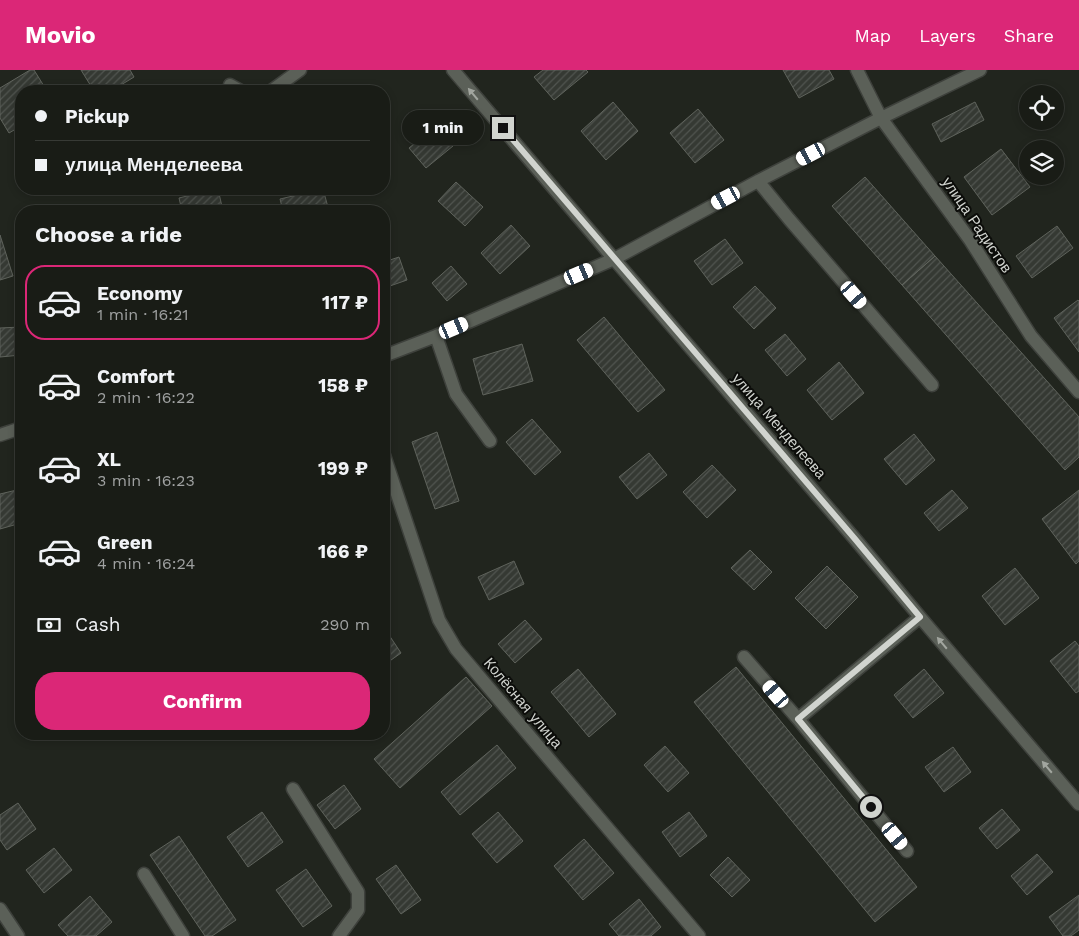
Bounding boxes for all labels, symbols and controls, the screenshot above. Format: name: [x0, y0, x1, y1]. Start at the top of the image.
text: Movio: [25, 21, 96, 49]
text: Map: [854, 25, 891, 46]
text: Layers: [919, 25, 976, 46]
text: Share: [1004, 25, 1054, 46]
map controls: [1019, 85, 1064, 185]
button: locate: [1019, 85, 1064, 130]
one-way arrow: [468, 87, 479, 100]
text: Pickup: [65, 105, 129, 128]
callout: 1 min: [403, 110, 486, 146]
route end: [492, 117, 514, 139]
text: 1 min: [422, 118, 464, 137]
car: [794, 140, 827, 168]
button: layers: [1019, 140, 1064, 185]
text: улица Менделеева: [65, 153, 242, 176]
street label: улица Радистов: [938, 174, 1016, 276]
car: [709, 184, 742, 212]
text: Choose a ride: [35, 222, 182, 247]
car: [562, 261, 595, 287]
car: [838, 279, 869, 311]
icon: car: [37, 280, 82, 325]
text: Economy: [97, 282, 182, 305]
text: 117 ₽: [322, 291, 368, 314]
text: 1 min · 16:21: [97, 305, 189, 324]
car: [437, 315, 470, 341]
icon: car: [37, 363, 82, 408]
text: Comfort: [97, 365, 175, 388]
street label: улица Менделеева: [728, 370, 830, 483]
text: 158 ₽: [318, 374, 368, 397]
text: 2 min · 16:22: [97, 388, 195, 407]
icon: car: [37, 446, 82, 491]
text: XL: [97, 448, 121, 471]
text: 199 ₽: [318, 457, 368, 480]
text: 3 min · 16:23: [97, 471, 195, 490]
icon: car: [37, 529, 82, 574]
text: Green: [97, 531, 153, 554]
text: 166 ₽: [318, 540, 368, 563]
text: 4 min · 16:24: [97, 554, 195, 573]
icon: cash: [35, 611, 63, 639]
text: Cash: [75, 613, 121, 636]
text: 290 m: [320, 615, 370, 634]
one-way arrow: [937, 637, 948, 650]
street label: Колёсная улица: [480, 654, 566, 752]
button: Confirm: [35, 672, 370, 730]
car: [760, 678, 791, 710]
one-way arrow: [1042, 761, 1053, 774]
route start: [860, 796, 882, 818]
car: [879, 820, 910, 852]

